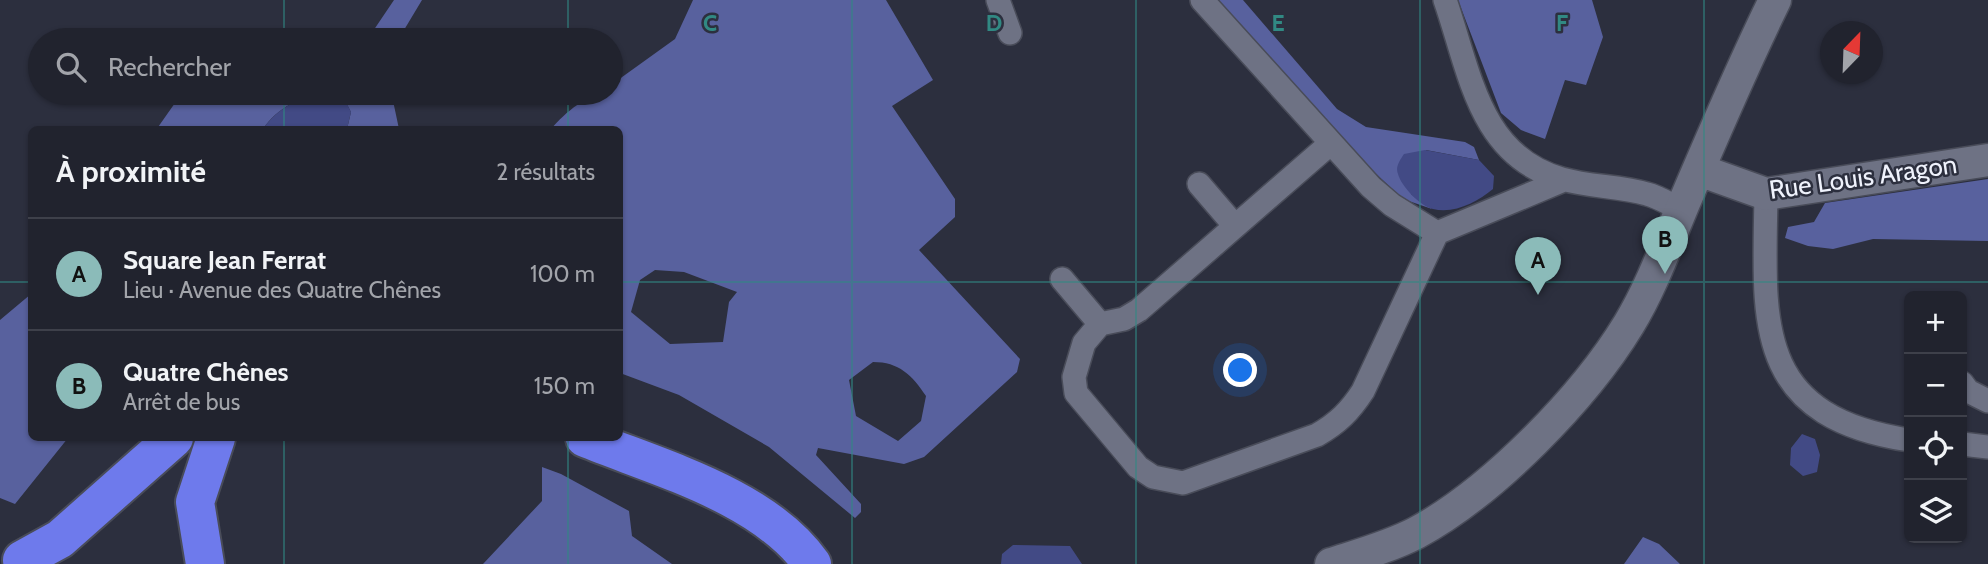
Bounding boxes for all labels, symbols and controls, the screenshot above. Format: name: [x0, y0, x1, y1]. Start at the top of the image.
text: C: [703, 9, 717, 37]
text: D: [986, 9, 1002, 37]
text: E: [1271, 9, 1285, 37]
text: F: [1556, 9, 1568, 37]
north arrow: [1820, 21, 1883, 84]
search box: [28, 28, 623, 105]
icon: search: [52, 48, 90, 86]
text: Rechercher: [108, 51, 231, 83]
street label: Rue Louis Aragon: [1767, 148, 1959, 206]
text: À proximité: [56, 153, 206, 190]
text: 2 résultats: [496, 158, 595, 186]
pin: B: [1642, 216, 1688, 274]
pin: A: [1515, 237, 1561, 295]
text: Square Jean Ferrat: [123, 244, 326, 276]
text: A: [72, 260, 86, 288]
text: 100 m: [530, 260, 595, 288]
text: Lieu · Avenue des Quatre Chênes: [123, 276, 441, 304]
map controls: [1904, 291, 1967, 543]
button: +: [1904, 291, 1967, 354]
your location: [1223, 353, 1257, 387]
button: −: [1904, 354, 1967, 417]
text: Quatre Chênes: [123, 356, 289, 388]
text: B: [72, 372, 86, 400]
text: 150 m: [534, 372, 595, 400]
text: Arrêt de bus: [123, 388, 240, 416]
button: locate: [1904, 417, 1967, 480]
button: layers: [1904, 480, 1967, 543]

